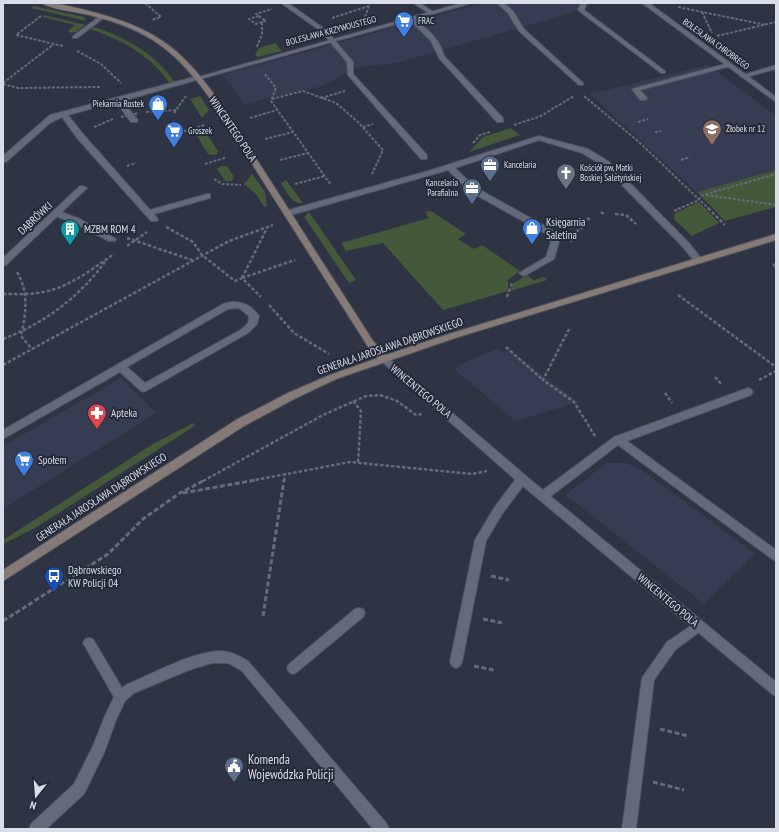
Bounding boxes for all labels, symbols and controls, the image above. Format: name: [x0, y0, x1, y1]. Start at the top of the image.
supermarket icon: FRAC: [393, 10, 415, 38]
street label: BOLESŁAWA KRZYWOUSTEGO: [284, 13, 377, 48]
place label: FRAC: [418, 15, 434, 26]
street label: BOLESŁAWA CHROBREGO: [681, 16, 752, 72]
shop icon: Piekarnia Rostek: [147, 93, 169, 121]
street label: WINCENTEGO POLA: [206, 94, 260, 165]
place label: Piekarnia Rostek: [93, 98, 144, 109]
school or university icon: Żłobek nr 12: [701, 118, 723, 146]
supermarket icon: Groszek: [163, 120, 185, 148]
place label: Żłobek nr 12: [726, 123, 765, 134]
place label: Groszek: [188, 125, 213, 136]
office icon: Kancelaria: [479, 154, 501, 182]
place label: Kancelaria: [504, 159, 537, 170]
church icon: Kościół pw. Matki Boskiej Saletyńskiej: [555, 162, 577, 190]
place label: Kościół pw. Matki Boskiej Saletyńskiej: [580, 162, 641, 184]
place label: Kancelaria Parafialna: [426, 177, 458, 198]
office icon: Kancelaria Parafialna: [461, 177, 483, 205]
street label: DĄBRÓWKI: [15, 199, 55, 237]
place label: Księgarnia Saletina: [546, 215, 586, 242]
shop icon: Księgarnia Saletina: [521, 217, 543, 245]
building icon: MZBM ROM 4: [59, 218, 81, 246]
place label: MZBM ROM 4: [84, 222, 136, 236]
street label: GENERAŁA JAROSŁAWA DĄBROWSKIEGO: [315, 314, 465, 378]
street label: WINCENTEGO POLA: [388, 361, 455, 421]
pharmacy icon: Apteka: [86, 402, 108, 430]
place label: Apteka: [111, 406, 137, 420]
supermarket icon: Społem: [13, 449, 35, 477]
street label: GENERAŁA JAROSŁAWA DĄBROWSKIEGO: [33, 449, 169, 545]
place label: Społem: [38, 453, 67, 467]
place label: Dąbrowskiego KW Policji 04: [68, 563, 122, 590]
bus stop icon: Dąbrowskiego KW Policji 04: [43, 565, 65, 593]
street label: WINCENTEGO POLA: [635, 570, 702, 630]
place label: Komenda Wojewódzka Policji: [248, 751, 334, 783]
public building icon: Komenda Wojewódzka Policji: [223, 755, 245, 783]
north arrow: [16, 776, 56, 816]
text: N: [28, 798, 38, 813]

